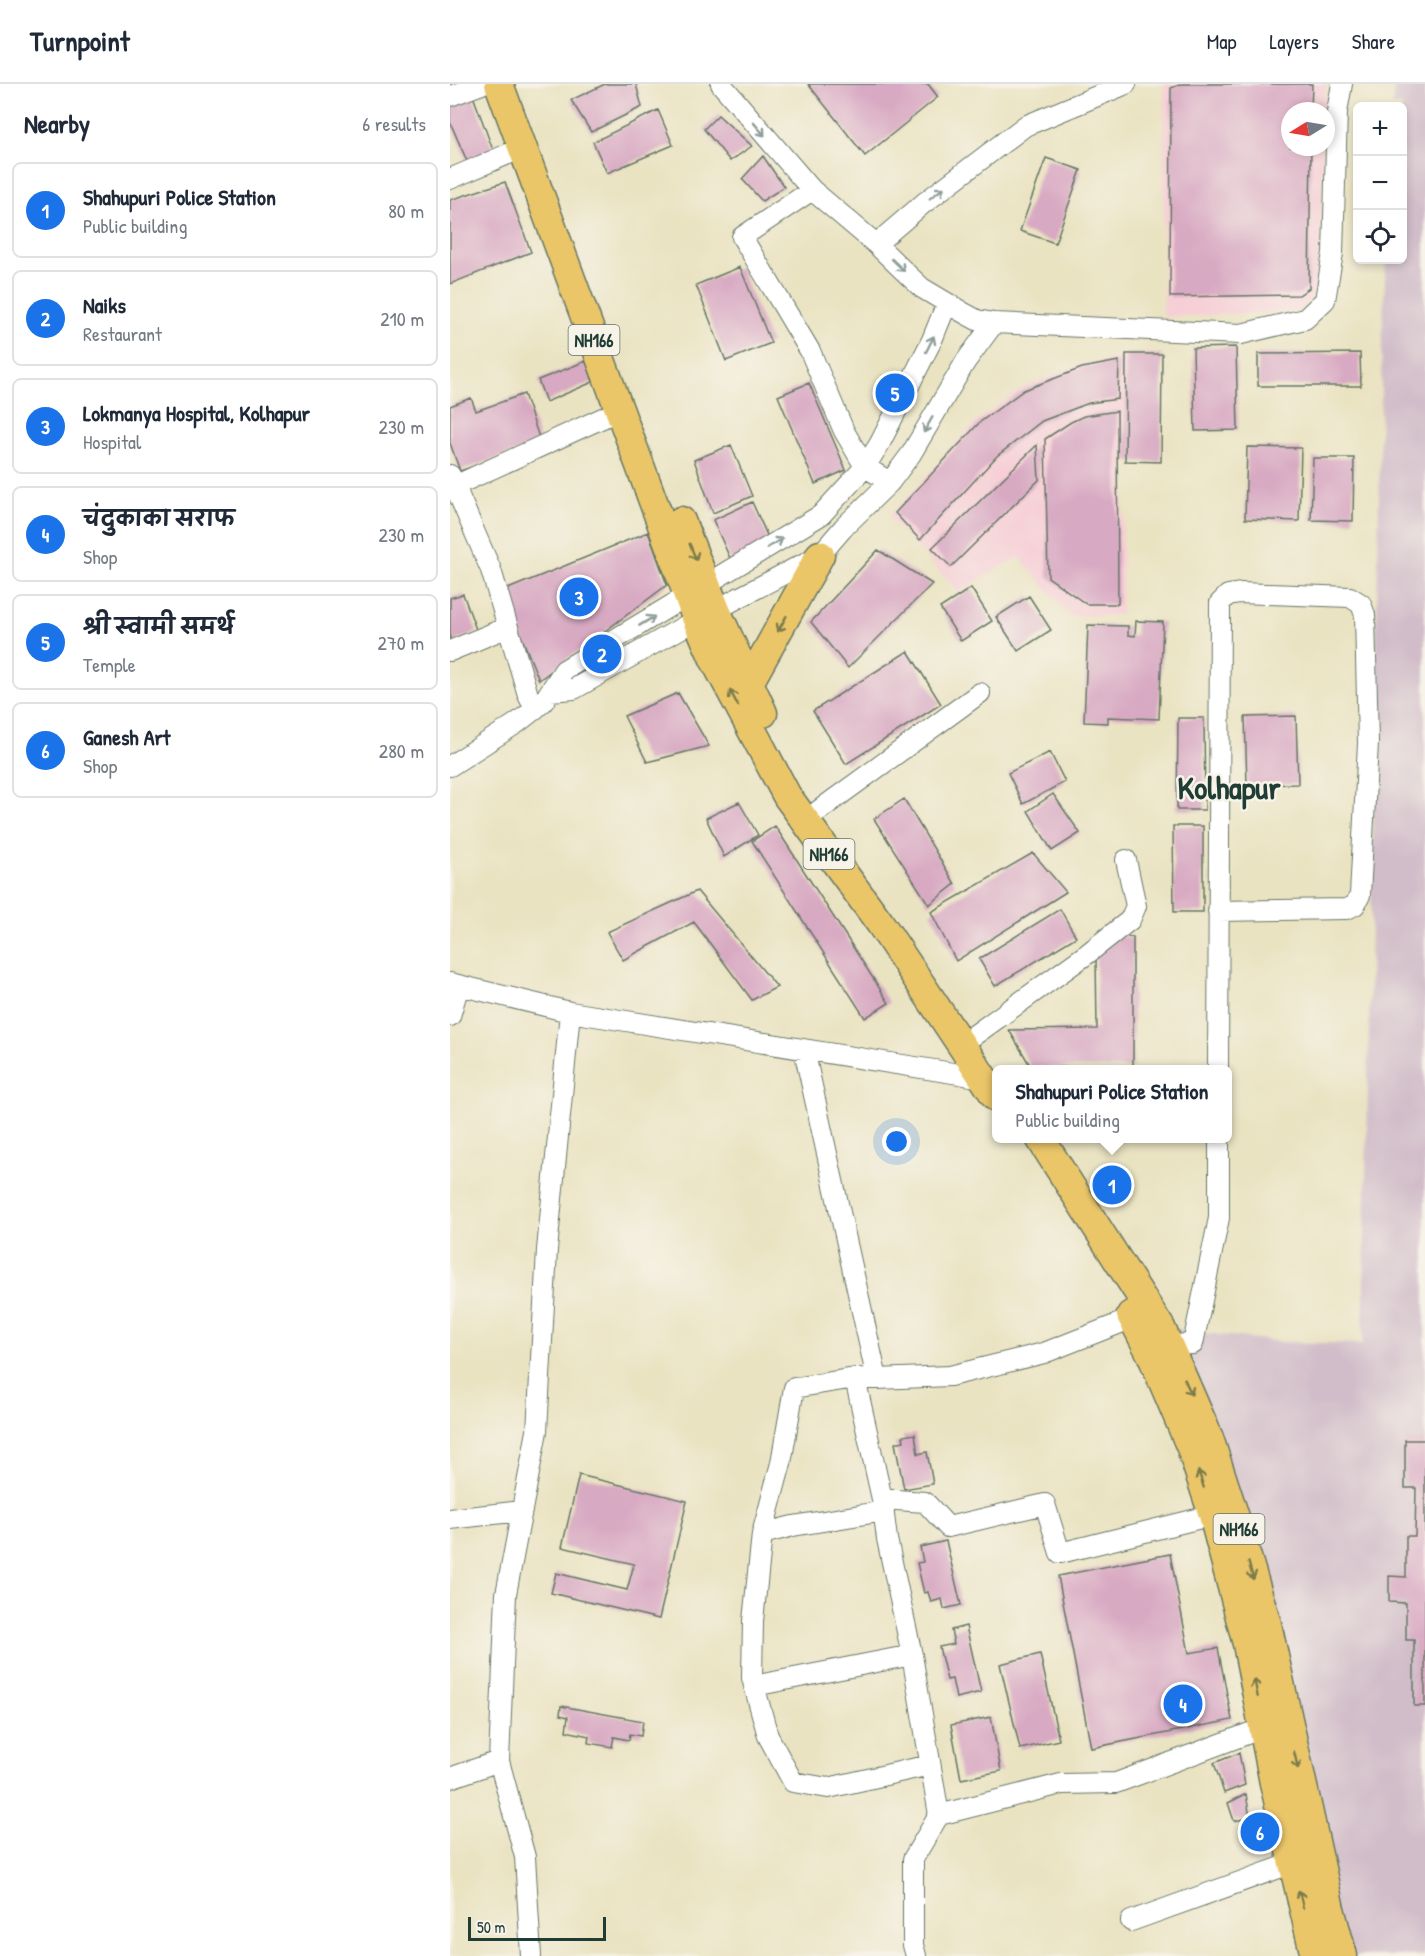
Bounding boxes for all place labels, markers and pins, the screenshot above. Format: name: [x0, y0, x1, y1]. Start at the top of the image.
pin: 5: [876, 370, 914, 416]
pin: 3: [560, 574, 598, 620]
pin: 2: [582, 632, 622, 676]
pin: 1: [1092, 1162, 1132, 1208]
pin: 4: [1164, 1682, 1202, 1726]
pin: 6: [1240, 1810, 1280, 1854]

